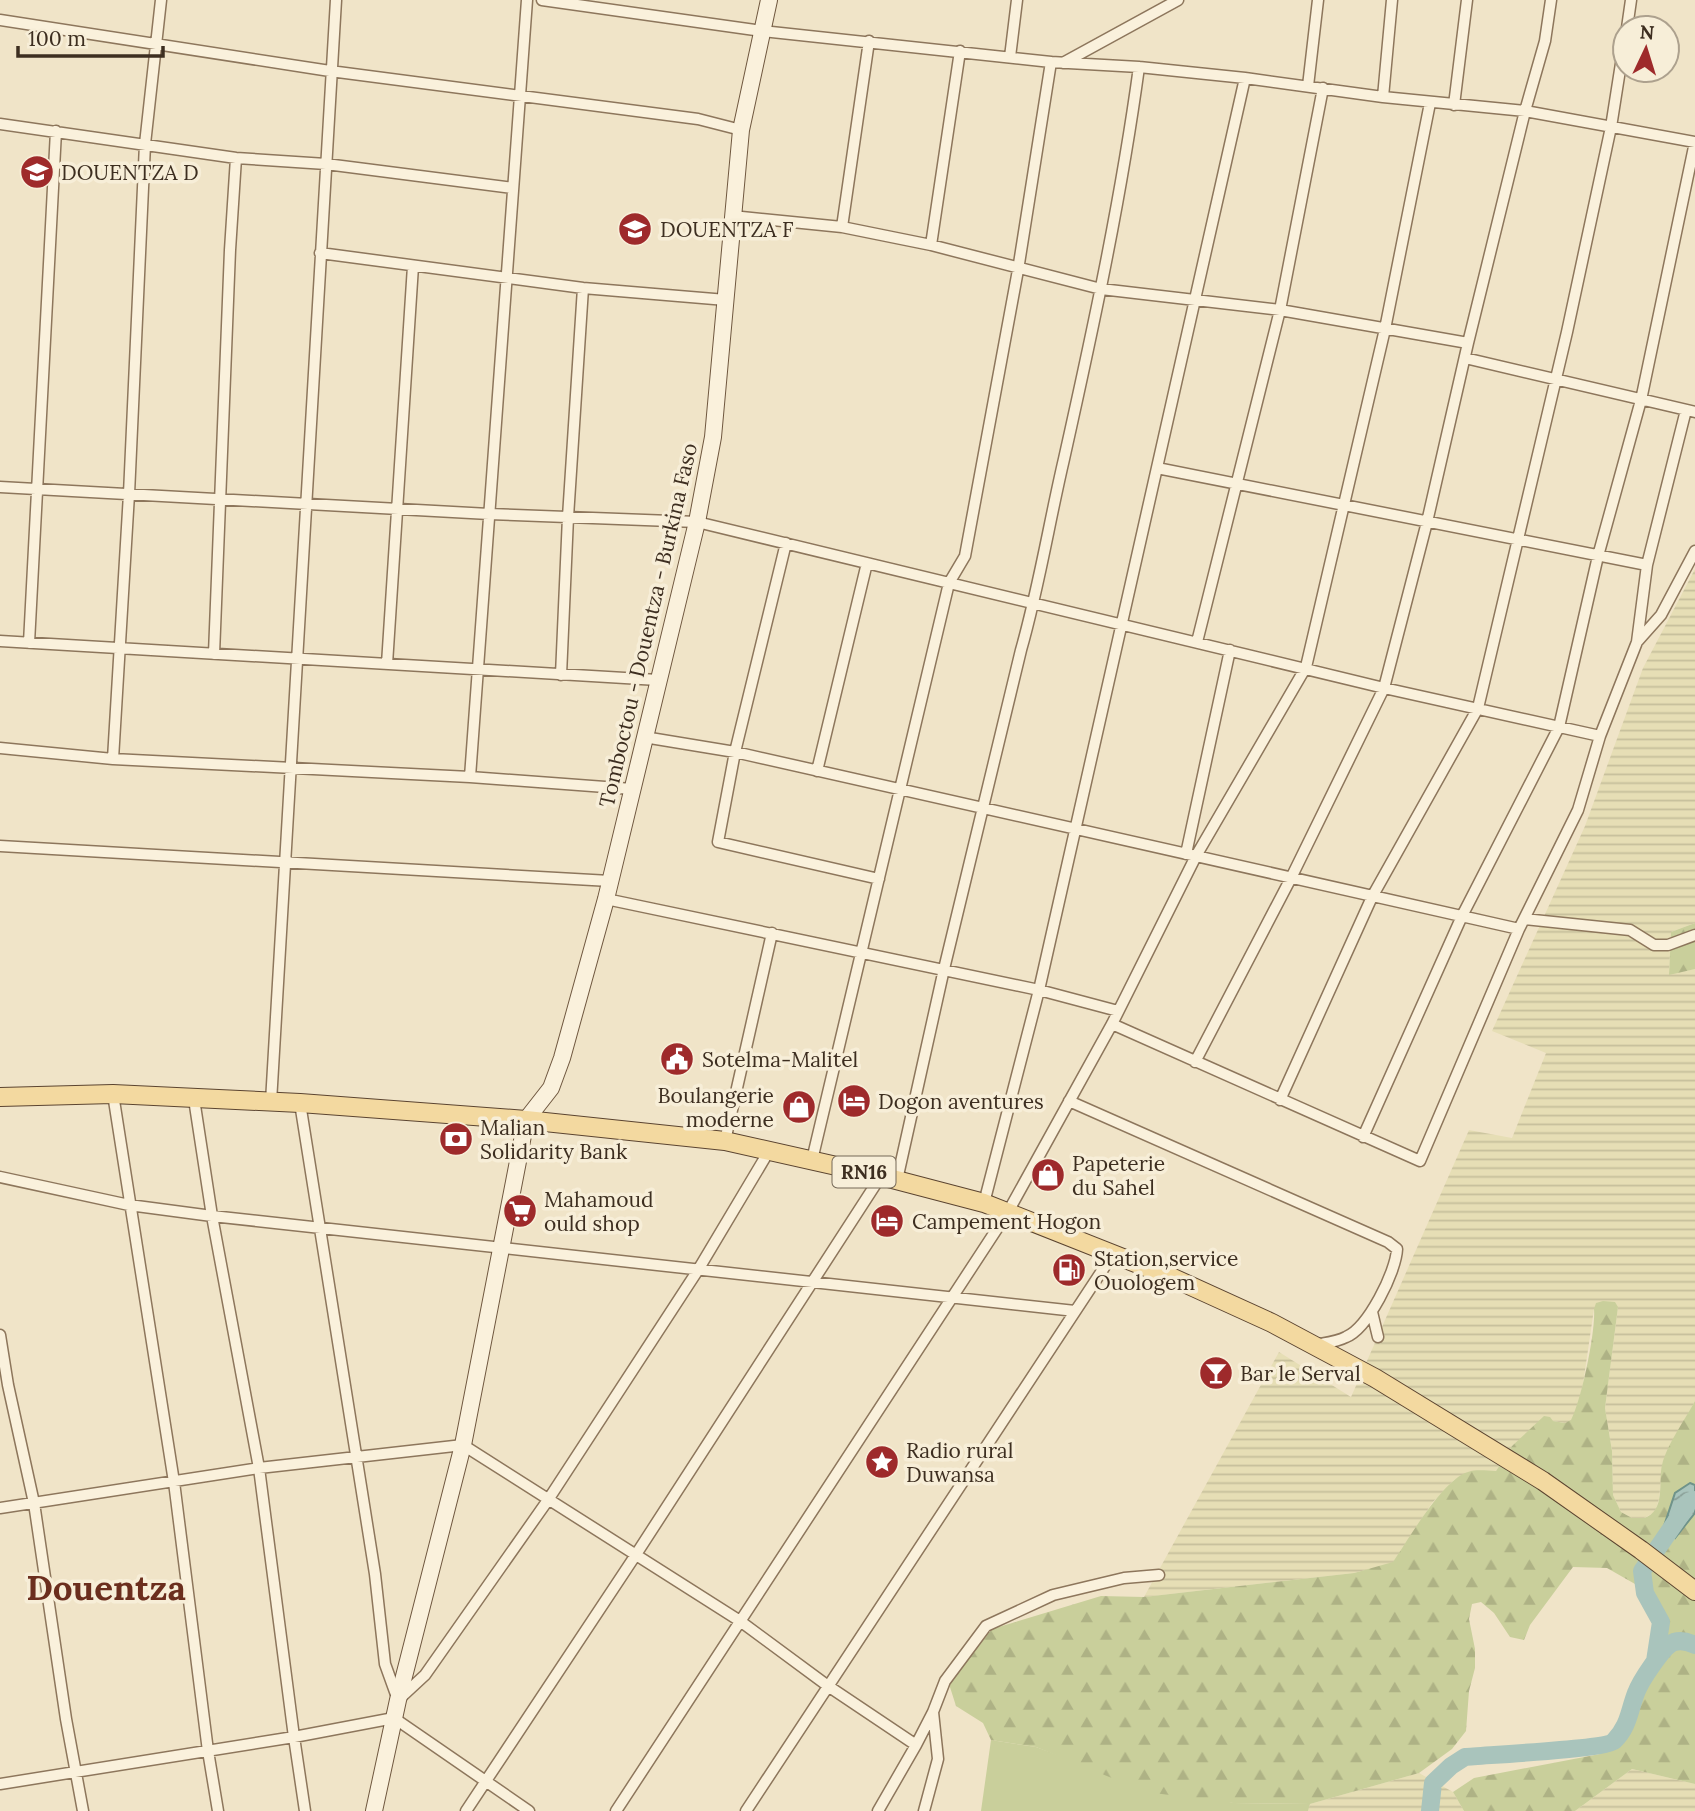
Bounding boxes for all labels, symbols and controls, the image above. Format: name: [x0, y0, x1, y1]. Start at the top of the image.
scale bar: [18, 14, 163, 58]
north arrow: [1611, 14, 1681, 84]
text: N: [1639, 20, 1656, 45]
text: 100 m: [28, 25, 86, 52]
school or university icon: DOUENTZA D: [18, 153, 56, 191]
place label: DOUENTZA D: [61, 159, 199, 186]
school or university icon: DOUENTZA F: [616, 210, 654, 248]
place label: DOUENTZA F: [660, 216, 794, 243]
street label: Tomboctou - Douentza - Burkina Faso: [593, 440, 703, 810]
public building icon: Sotelma-Malitel: [658, 1040, 696, 1078]
place label: Sotelma-Malitel: [702, 1046, 858, 1073]
place label: Boulangerie moderne: [658, 1082, 774, 1133]
hotel icon: Dogon aventures: [835, 1082, 873, 1120]
shop icon: Boulangerie moderne: [780, 1088, 818, 1126]
place label: Dogon aventures: [878, 1088, 1044, 1115]
place label: Malian Solidarity Bank: [480, 1114, 628, 1165]
bank icon: Malian Solidarity Bank: [437, 1120, 475, 1158]
place label: Papeterie du Sahel: [1072, 1150, 1165, 1201]
road number: RN16: [832, 1156, 896, 1188]
shop icon: Papeterie du Sahel: [1029, 1156, 1067, 1194]
place label: Mahamoud ould shop: [544, 1186, 654, 1237]
supermarket icon: Mahamoud ould shop: [501, 1192, 539, 1230]
hotel icon: Campement Hogon: [868, 1202, 906, 1240]
place label: Campement Hogon: [912, 1208, 1102, 1235]
place label: Station,service Ouologem: [1094, 1245, 1238, 1296]
fuel station icon: Station,service Ouologem: [1050, 1251, 1088, 1289]
bar icon: Bar le Serval: [1197, 1354, 1235, 1392]
place label: Bar le Serval: [1240, 1360, 1361, 1387]
place label: Radio rural Duwansa: [906, 1437, 1013, 1488]
place icon: Radio rural Duwansa: [863, 1443, 901, 1481]
district label: Douentza: [26, 1565, 186, 1610]

